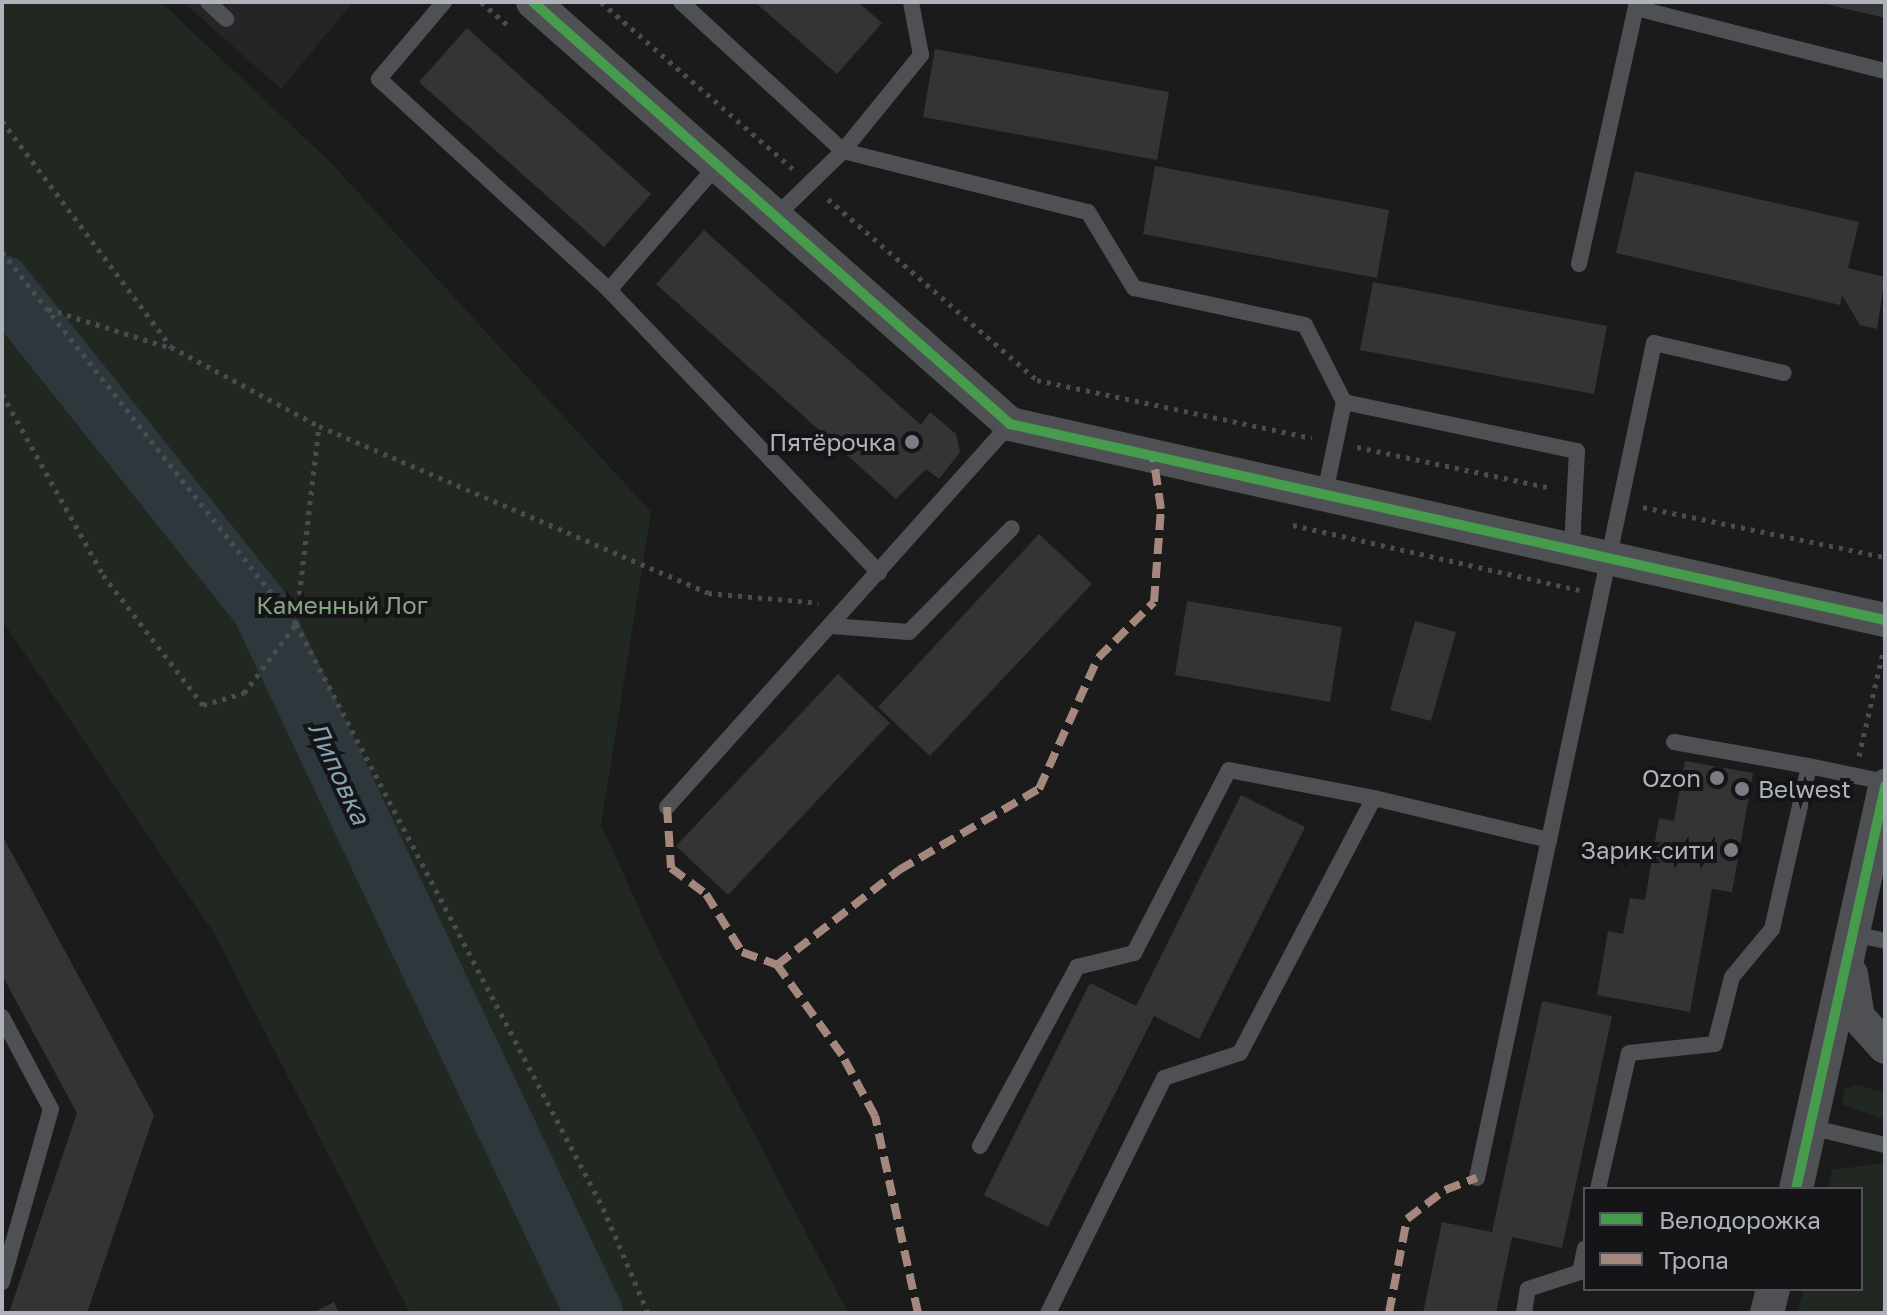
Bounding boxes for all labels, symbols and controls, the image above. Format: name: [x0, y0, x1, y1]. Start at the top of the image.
place label: Пятёрочка: [769, 428, 896, 456]
marker: Пятёрочка: [903, 433, 921, 451]
park label: Каменный Лог: [256, 591, 428, 619]
water label: Липовка: [302, 717, 376, 829]
place label: Ozon: [1642, 764, 1701, 792]
marker: Ozon: [1708, 769, 1726, 787]
place label: Belwest: [1758, 775, 1851, 803]
marker: Belwest: [1733, 780, 1751, 798]
place label: Зарик-сити: [1581, 836, 1715, 864]
marker: Зарик-сити: [1722, 841, 1740, 859]
legend: [1583, 1187, 1863, 1291]
text: Велодорожка: [1659, 1205, 1821, 1234]
text: Тропа: [1659, 1245, 1729, 1274]

